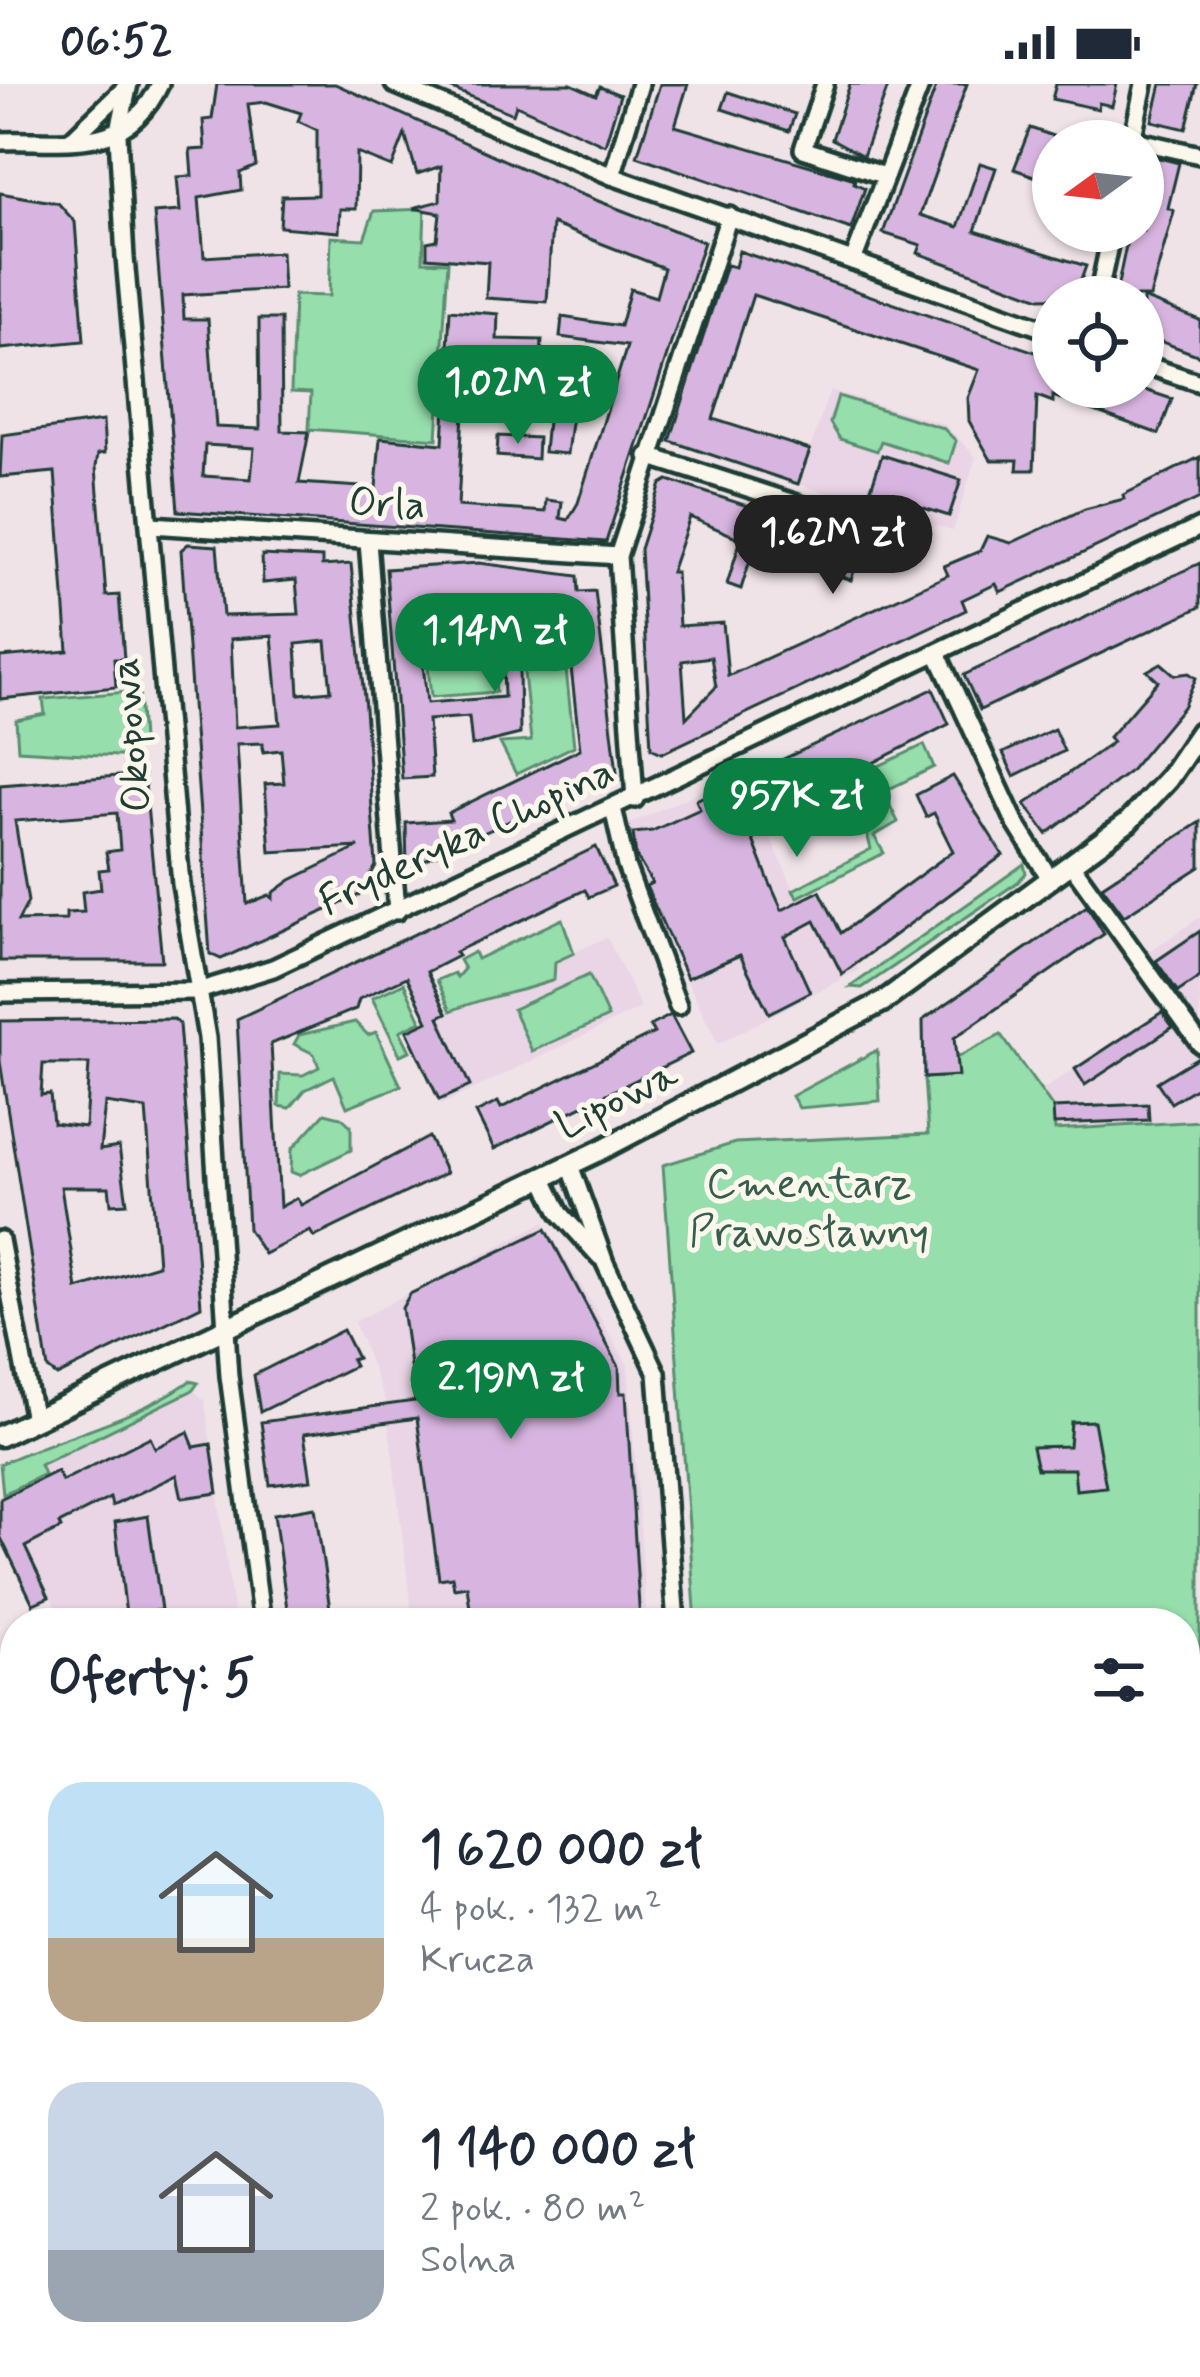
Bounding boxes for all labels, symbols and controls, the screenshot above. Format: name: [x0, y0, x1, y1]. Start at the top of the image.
text: 06:52: [60, 13, 173, 72]
north arrow: [1032, 120, 1164, 252]
map controls: [1032, 120, 1164, 408]
button: locate: [1032, 276, 1164, 408]
pin: 1.02M zł: [394, 345, 642, 447]
text: 1.02M zł: [445, 358, 592, 409]
street label: Orla: [347, 476, 427, 534]
pin: 1.62M zł: [709, 495, 957, 597]
text: 1.62M zł: [760, 508, 906, 559]
pin: 1.14M zł: [371, 593, 619, 695]
text: 1.14M zł: [422, 606, 568, 657]
street label: Okopowa: [98, 655, 166, 815]
street label: Fryderyka Chopina: [311, 746, 623, 930]
pin: 957K zł: [686, 758, 908, 860]
text: 957K zł: [730, 771, 864, 822]
street label: Lipowa: [547, 1048, 688, 1154]
park label: Cmentarz Prawosławny: [689, 1158, 929, 1261]
pin: 2.19M zł: [387, 1340, 635, 1442]
text: 2.19M zł: [438, 1353, 584, 1404]
text: Oferty: 5: [48, 1647, 255, 1713]
icon: filters: [1086, 1647, 1152, 1713]
text: 1 620 000 zł: [420, 1818, 702, 1884]
icon: home: [144, 1830, 288, 1974]
text: 4 pok. · 132 m²: [420, 1884, 662, 1935]
text: Krucza: [420, 1935, 535, 1986]
text: 1 140 000 zł: [420, 2118, 695, 2184]
icon: home: [144, 2130, 288, 2274]
text: 2 pok. · 80 m²: [420, 2184, 645, 2235]
text: Solna: [420, 2235, 516, 2286]

